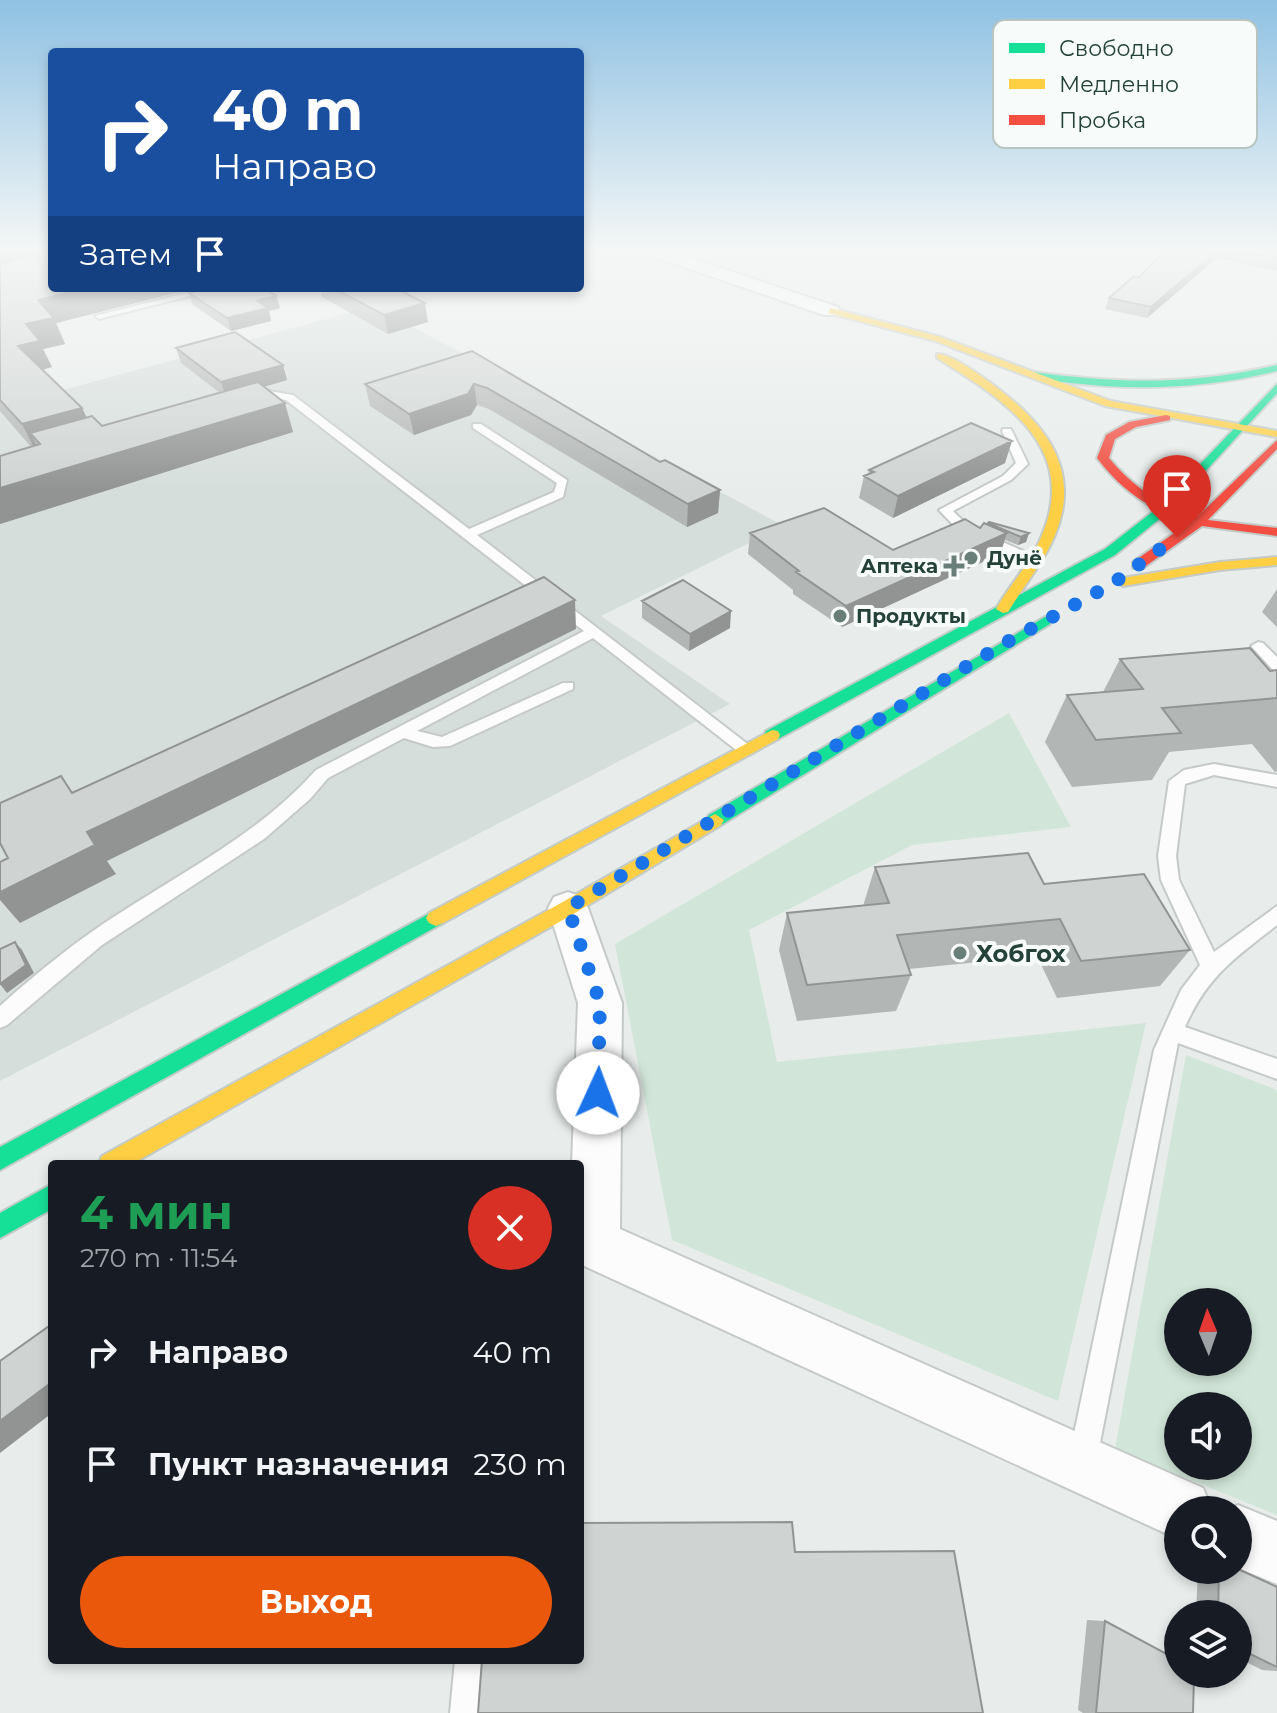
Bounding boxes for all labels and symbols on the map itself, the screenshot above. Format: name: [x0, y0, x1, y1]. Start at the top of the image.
legend: [993, 20, 1257, 148]
text: Свободно: [1059, 35, 1174, 62]
text: Медленно: [1059, 71, 1179, 98]
text: Пробка: [1059, 107, 1146, 134]
pin: [1143, 455, 1211, 537]
place label: Дунё: [987, 546, 1042, 570]
marker: Дунё: [962, 549, 980, 567]
place label: Аптека: [860, 554, 938, 578]
marker: Аптека: [945, 557, 963, 575]
place label: Продукты: [856, 604, 966, 628]
marker: Продукты: [831, 607, 849, 625]
place label: Хобгох: [976, 939, 1067, 968]
marker: Хобгох: [951, 944, 969, 962]
position arrow: [556, 1051, 640, 1135]
north arrow: [1164, 1288, 1252, 1376]

